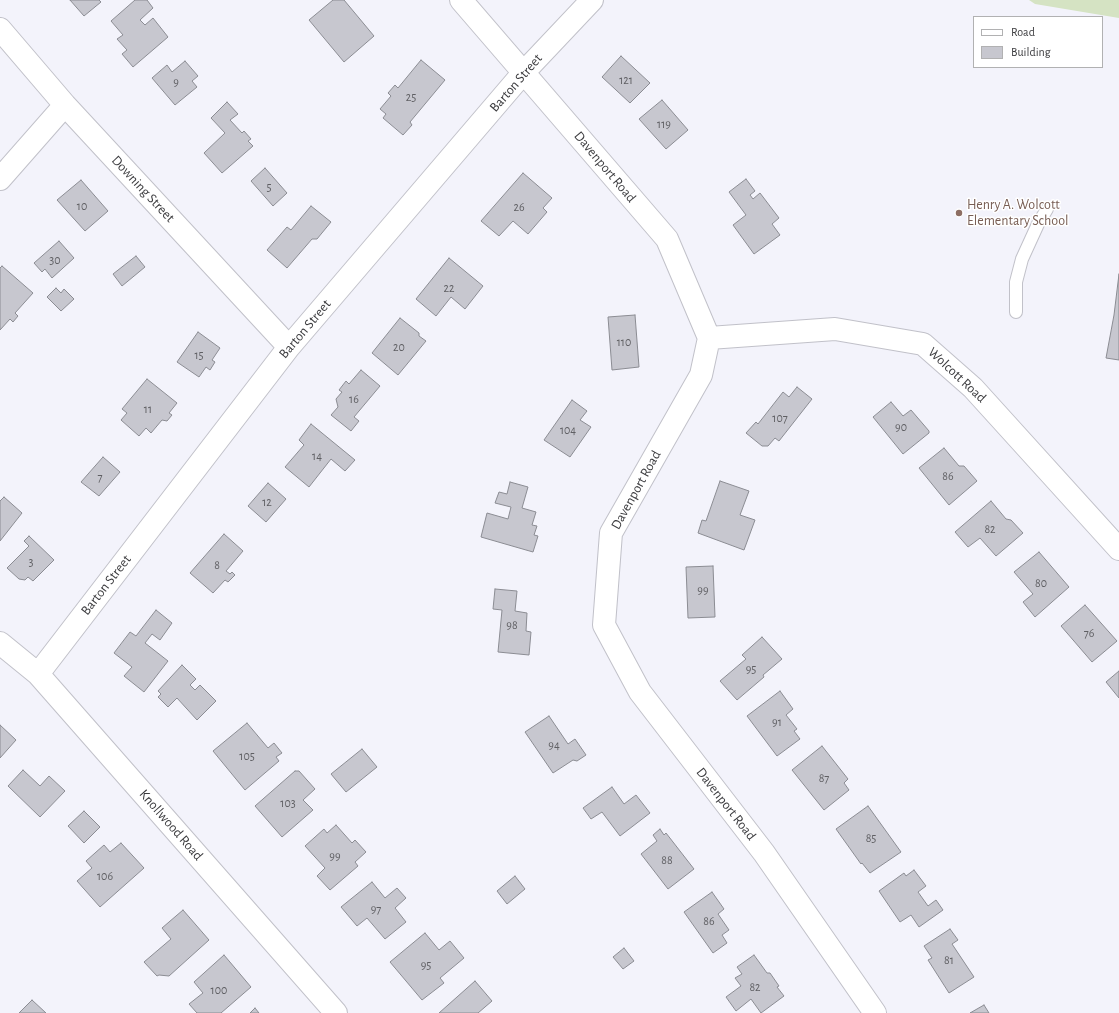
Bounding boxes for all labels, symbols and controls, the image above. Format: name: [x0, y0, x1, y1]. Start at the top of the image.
legend: [973, 16, 1103, 68]
text: Road: [1011, 26, 1035, 38]
text: Building: [1011, 46, 1051, 58]
street label: Barton Street: [486, 50, 546, 116]
house number: 121: [619, 73, 633, 87]
house number: 9: [173, 75, 179, 89]
house number: 25: [406, 90, 416, 104]
house number: 119: [657, 117, 671, 131]
street label: Davenport Road: [570, 128, 640, 206]
street label: Downing Street: [108, 152, 178, 226]
house number: 5: [266, 180, 272, 194]
place label: Henry A. Wolcott Elementary School: [967, 197, 1068, 230]
house number: 10: [77, 199, 87, 213]
house number: 26: [513, 200, 525, 214]
marker: Henry A. Wolcott Elementary School: [954, 208, 964, 218]
house number: 30: [49, 253, 61, 267]
house number: 22: [444, 281, 454, 295]
street label: Barton Street: [275, 296, 335, 362]
house number: 110: [617, 335, 631, 349]
house number: 20: [393, 340, 405, 354]
street label: Wolcott Road: [924, 344, 990, 406]
house number: 15: [194, 348, 204, 362]
house number: 16: [349, 392, 359, 406]
house number: 11: [144, 402, 152, 416]
house number: 107: [772, 411, 788, 425]
house number: 90: [895, 420, 907, 434]
house number: 104: [560, 423, 576, 437]
street label: Davenport Road: [607, 448, 665, 532]
house number: 14: [312, 449, 322, 463]
house number: 86: [942, 469, 954, 483]
house number: 7: [97, 470, 103, 484]
house number: 12: [262, 495, 272, 509]
house number: 82: [984, 522, 996, 536]
street label: Barton Street: [77, 552, 135, 618]
house number: 3: [29, 555, 33, 569]
house number: 8: [214, 558, 220, 572]
house number: 80: [1035, 576, 1047, 590]
house number: 99: [697, 583, 709, 597]
house number: 98: [506, 618, 518, 632]
house number: 76: [1084, 626, 1094, 640]
house number: 95: [746, 662, 756, 676]
house number: 91: [772, 715, 782, 729]
house number: 94: [548, 738, 560, 752]
house number: 105: [239, 749, 255, 763]
street label: Davenport Road: [692, 764, 760, 844]
house number: 87: [819, 771, 829, 785]
street label: Knollwood Road: [135, 786, 207, 864]
house number: 103: [280, 796, 296, 810]
house number: 85: [866, 831, 876, 845]
house number: 99: [329, 849, 341, 863]
house number: 88: [661, 853, 673, 867]
house number: 106: [97, 869, 113, 883]
house number: 97: [371, 902, 381, 916]
house number: 86: [703, 914, 715, 928]
house number: 81: [944, 953, 954, 967]
house number: 95: [421, 958, 431, 972]
house number: 82: [749, 980, 761, 994]
house number: 100: [211, 983, 227, 997]

